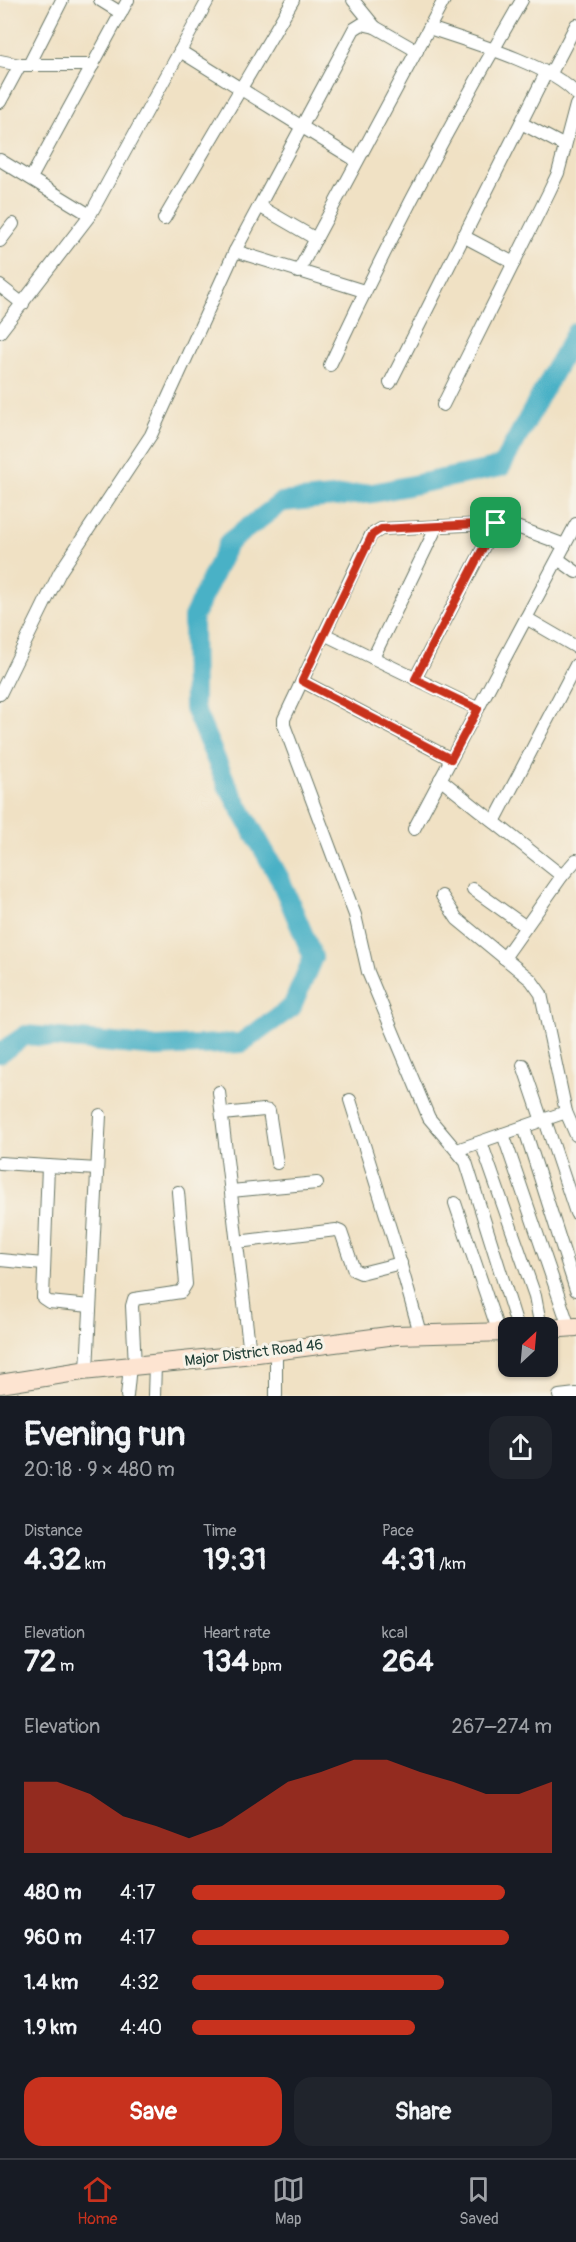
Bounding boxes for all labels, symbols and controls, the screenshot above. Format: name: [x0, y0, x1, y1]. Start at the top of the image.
pin: [470, 497, 521, 548]
icon: arrive: [479, 506, 512, 539]
north arrow: [498, 1317, 558, 1377]
map controls: [498, 1317, 558, 1377]
street label: Major District Road 46: [184, 1335, 324, 1371]
text: Evening run: [24, 1414, 185, 1455]
button: share: [489, 1416, 552, 1479]
text: 20:18 · 9 × 480 m: [24, 1457, 175, 1482]
text: Distance: [24, 1521, 83, 1541]
text: Time: [203, 1521, 236, 1541]
text: Pace: [382, 1521, 414, 1541]
text: 4.32: [24, 1541, 81, 1578]
text: 19:31: [203, 1541, 267, 1578]
text: 4:31: [382, 1541, 436, 1578]
text: km: [81, 1554, 106, 1574]
text: /km: [436, 1554, 466, 1574]
text: Elevation: [24, 1623, 85, 1643]
text: Heart rate: [203, 1623, 270, 1643]
text: kcal: [382, 1623, 408, 1643]
text: 72: [24, 1643, 57, 1680]
text: 134: [203, 1643, 249, 1680]
text: 264: [382, 1643, 434, 1680]
text: m: [57, 1656, 74, 1676]
text: bpm: [249, 1656, 282, 1676]
text: Elevation: [24, 1714, 100, 1739]
text: 267–274 m: [452, 1714, 552, 1739]
text: 480 m: [24, 1880, 81, 1905]
text: 4:17: [120, 1880, 155, 1905]
text: 960 m: [24, 1925, 82, 1950]
text: 4:17: [120, 1925, 155, 1950]
text: 1.4 km: [24, 1970, 78, 1995]
text: 4:32: [120, 1970, 159, 1995]
text: 1.9 km: [24, 2015, 77, 2040]
text: 4:40: [120, 2015, 162, 2040]
button: Save: [24, 2077, 282, 2146]
button: Share: [294, 2077, 552, 2146]
tab: Home: [77, 2173, 118, 2229]
tab: Map: [272, 2173, 305, 2229]
tab: Saved: [459, 2173, 499, 2229]

